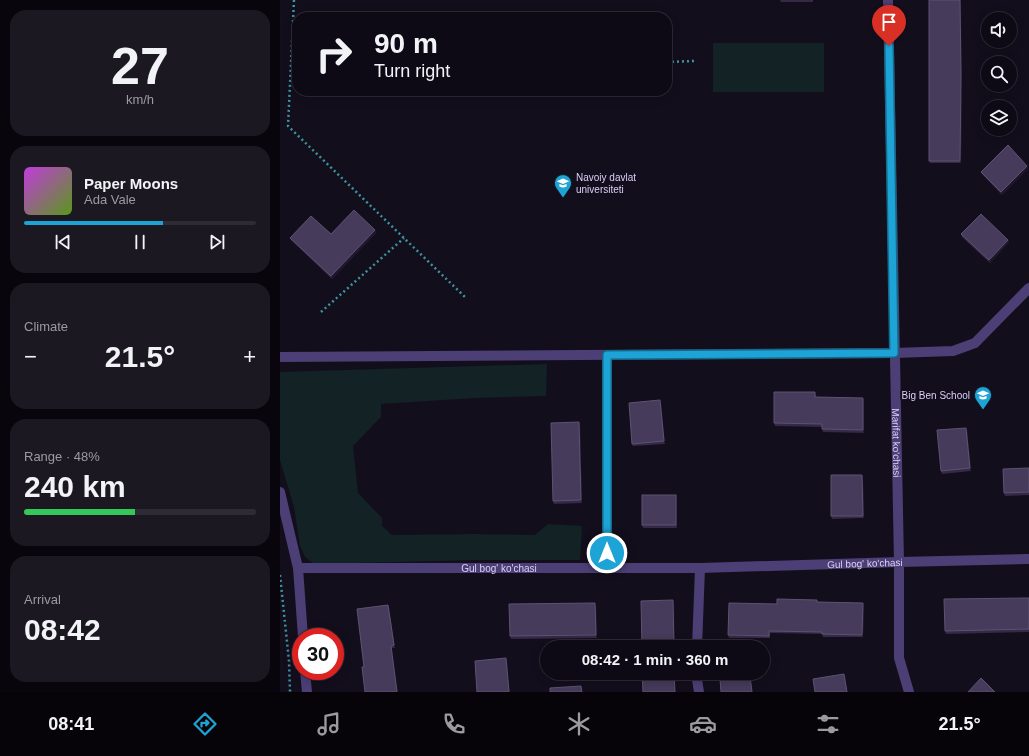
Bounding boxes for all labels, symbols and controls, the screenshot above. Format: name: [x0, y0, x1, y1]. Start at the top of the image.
pin: [872, 5, 906, 46]
icon: arrive: [878, 11, 900, 33]
map controls: [981, 12, 1017, 136]
button: sound: [981, 12, 1017, 48]
icon: right: [308, 28, 360, 80]
text: 90 m: [374, 28, 438, 59]
text: 27: [111, 37, 169, 95]
button: search: [981, 56, 1017, 92]
text: Turn right: [374, 61, 450, 81]
text: km/h: [126, 92, 154, 107]
button: layers: [981, 100, 1017, 136]
place label: Navoiy davlat universiteti: [576, 172, 636, 195]
school or university icon: Navoiy davlat universiteti: [553, 173, 573, 198]
text: Paper Moons: [84, 175, 178, 192]
text: Ada Vale: [84, 192, 136, 207]
icon: previous: [52, 231, 74, 253]
icon: pause: [129, 231, 151, 253]
icon: next: [206, 231, 228, 253]
text: Climate: [24, 319, 68, 334]
text: 21.5°: [105, 340, 175, 373]
text: −: [24, 344, 37, 369]
text: +: [243, 344, 256, 369]
school or university icon: Big Ben School: [973, 385, 993, 410]
place label: Big Ben School: [902, 390, 970, 401]
street label: Marifat ko'chasi: [890, 408, 903, 478]
text: Range · 48%: [24, 449, 100, 464]
text: 240 km: [24, 470, 126, 503]
position arrow: [586, 532, 628, 574]
street label: Gul bog' ko'chasi: [827, 556, 903, 570]
street label: Gul bog' ko'chasi: [461, 563, 537, 574]
text: Arrival: [24, 592, 61, 607]
text: 08:42: [24, 613, 101, 646]
speed limit sign: 30: [292, 628, 344, 680]
text: 08:42 · 1 min · 360 m: [582, 651, 728, 668]
icon: directions: [191, 710, 219, 738]
icon: music: [315, 710, 343, 738]
icon: phone: [440, 710, 468, 738]
icon: climate: [565, 710, 593, 738]
icon: car: [689, 710, 717, 738]
icon: filters: [814, 710, 842, 738]
text: 08:41: [48, 714, 94, 734]
text: 21.5°: [938, 714, 981, 734]

